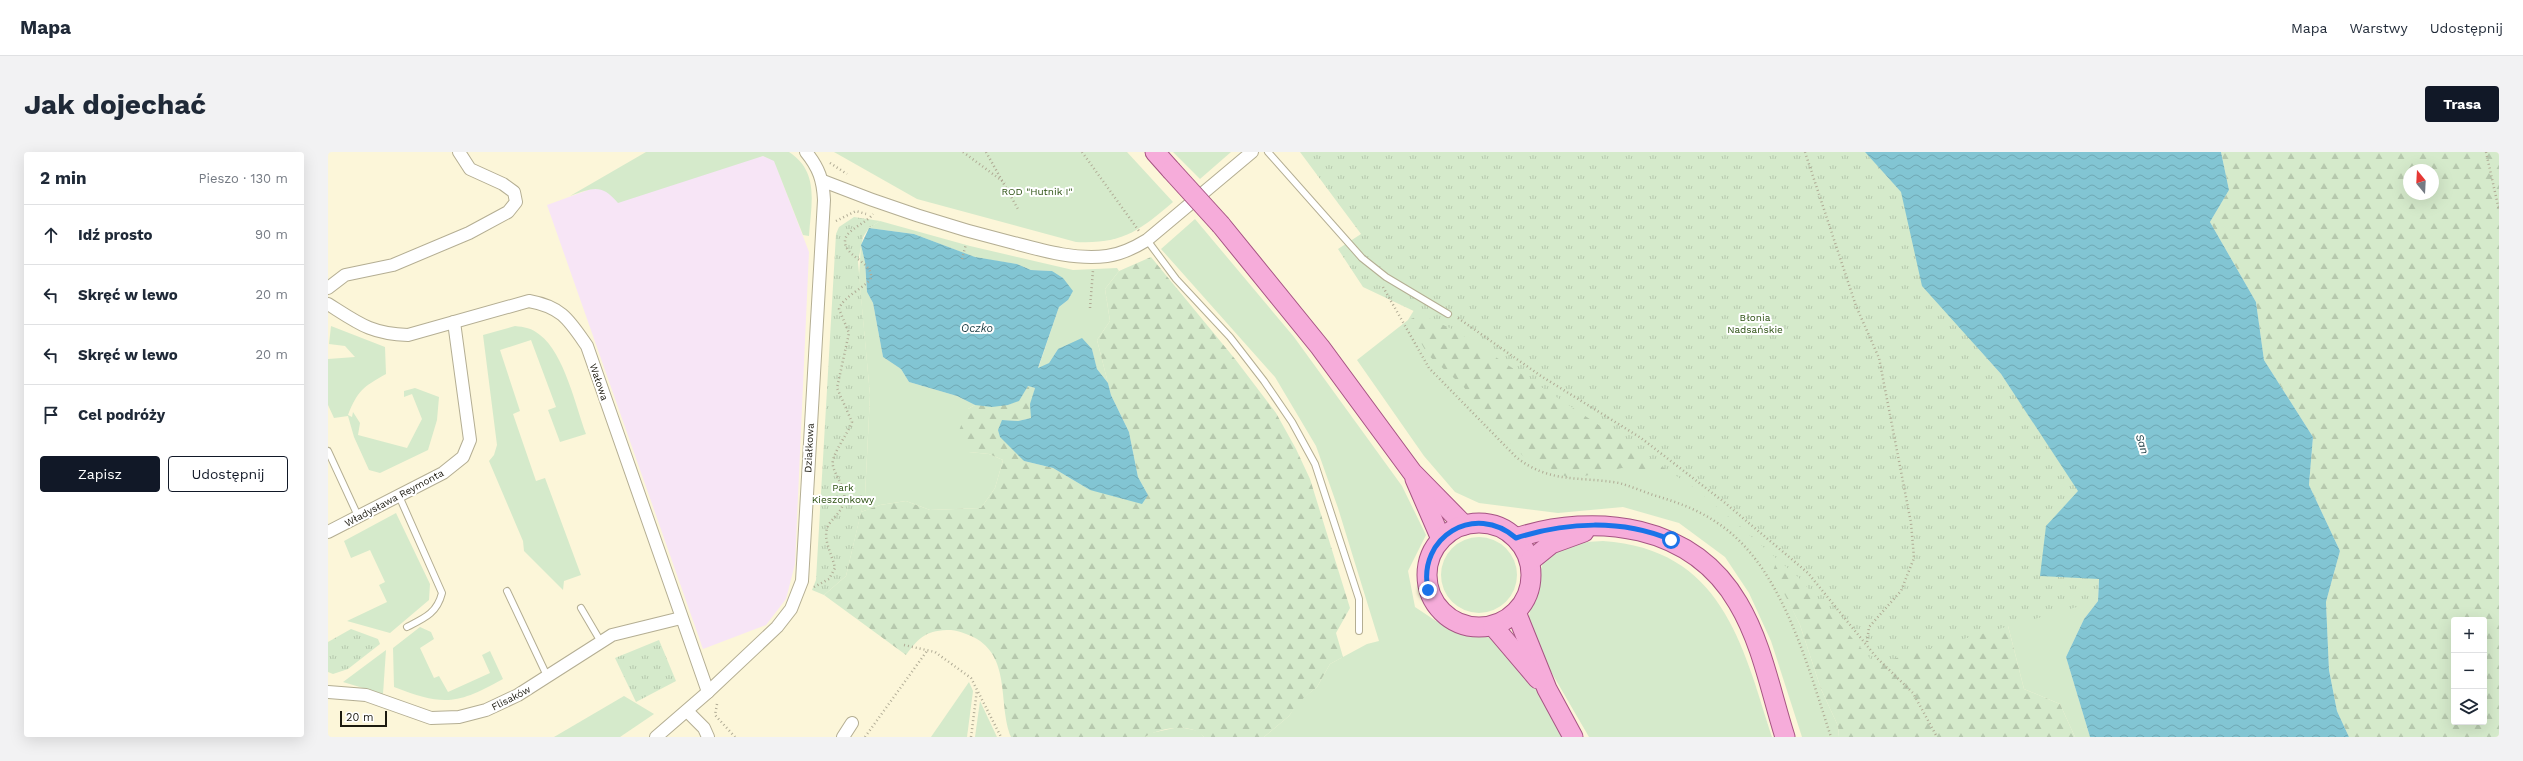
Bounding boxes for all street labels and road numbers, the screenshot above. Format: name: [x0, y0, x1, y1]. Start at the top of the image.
street label: Wałowa: [588, 362, 611, 402]
street label: Działkowa: [802, 423, 816, 473]
street label: Władysława Reymonta: [343, 467, 446, 529]
street label: Flisaków: [490, 683, 533, 713]

